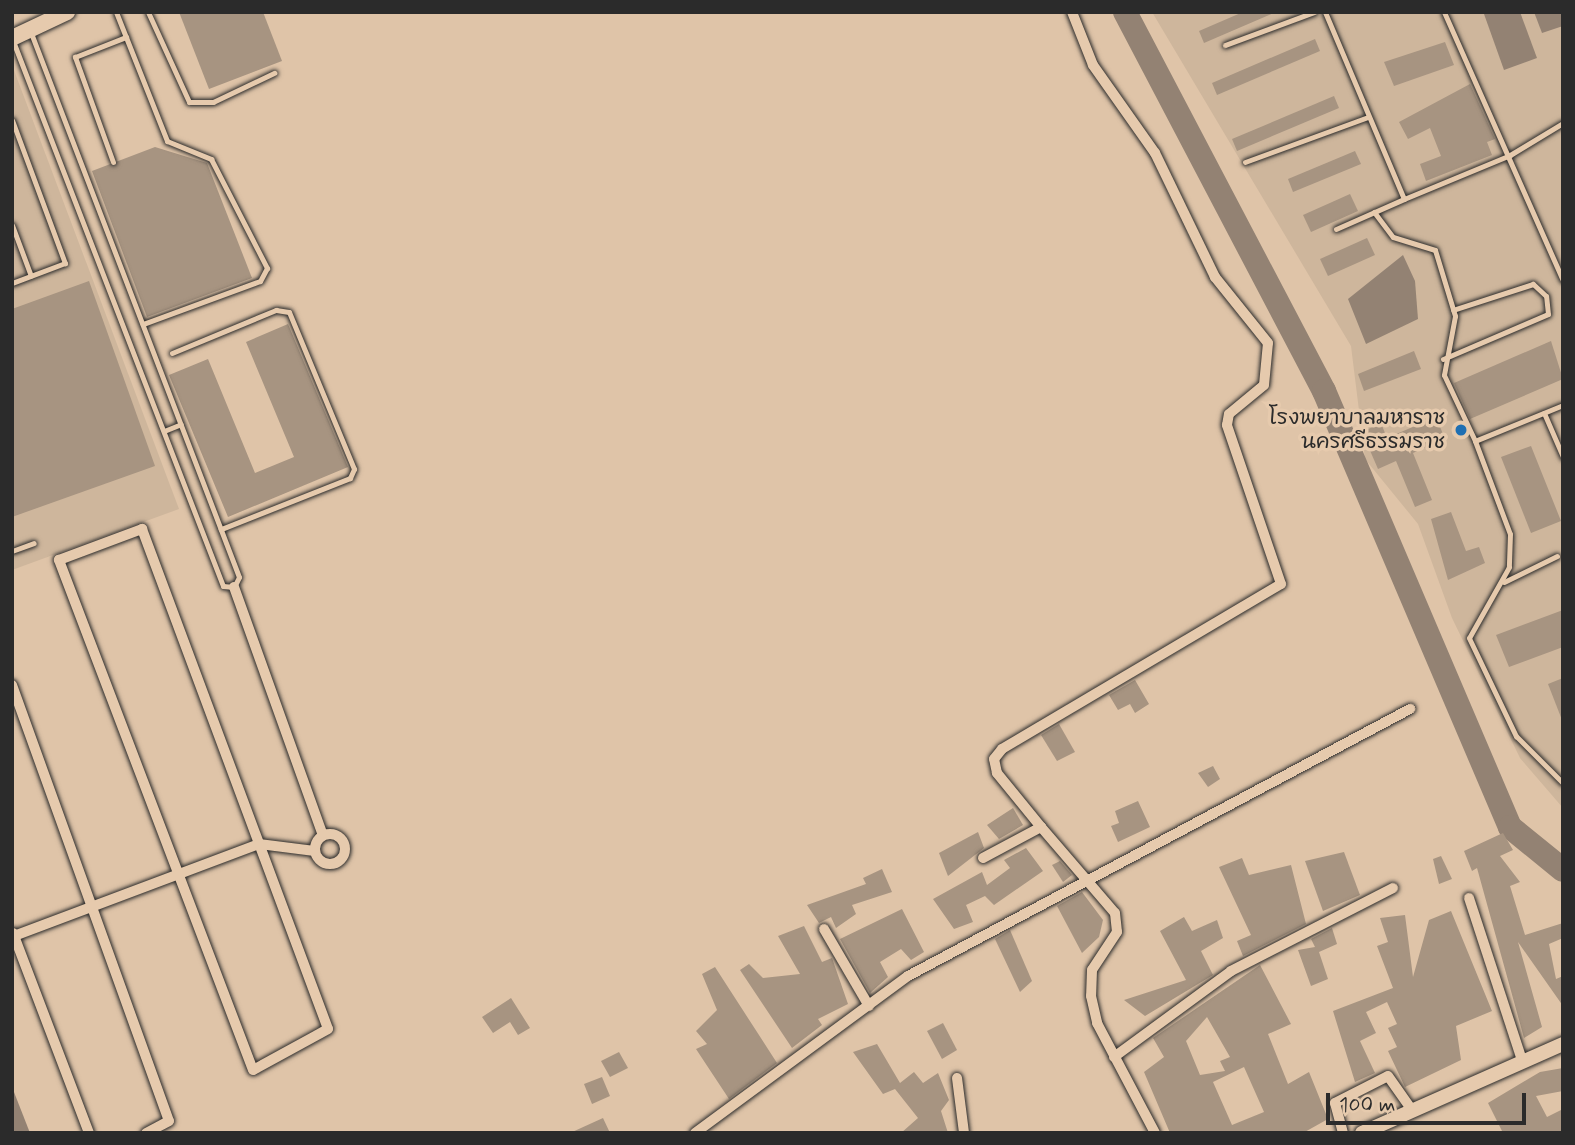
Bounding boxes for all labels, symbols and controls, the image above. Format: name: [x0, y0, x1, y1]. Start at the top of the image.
place label: โรงพยาบาลมหาราช นครศรีธรรมราช: [1269, 405, 1445, 455]
marker: โรงพยาบาลมหาราช นครศรีธรรมราช: [1451, 420, 1471, 440]
scale bar: [1330, 1078, 1530, 1122]
text: 100 m: [1339, 1091, 1395, 1119]

